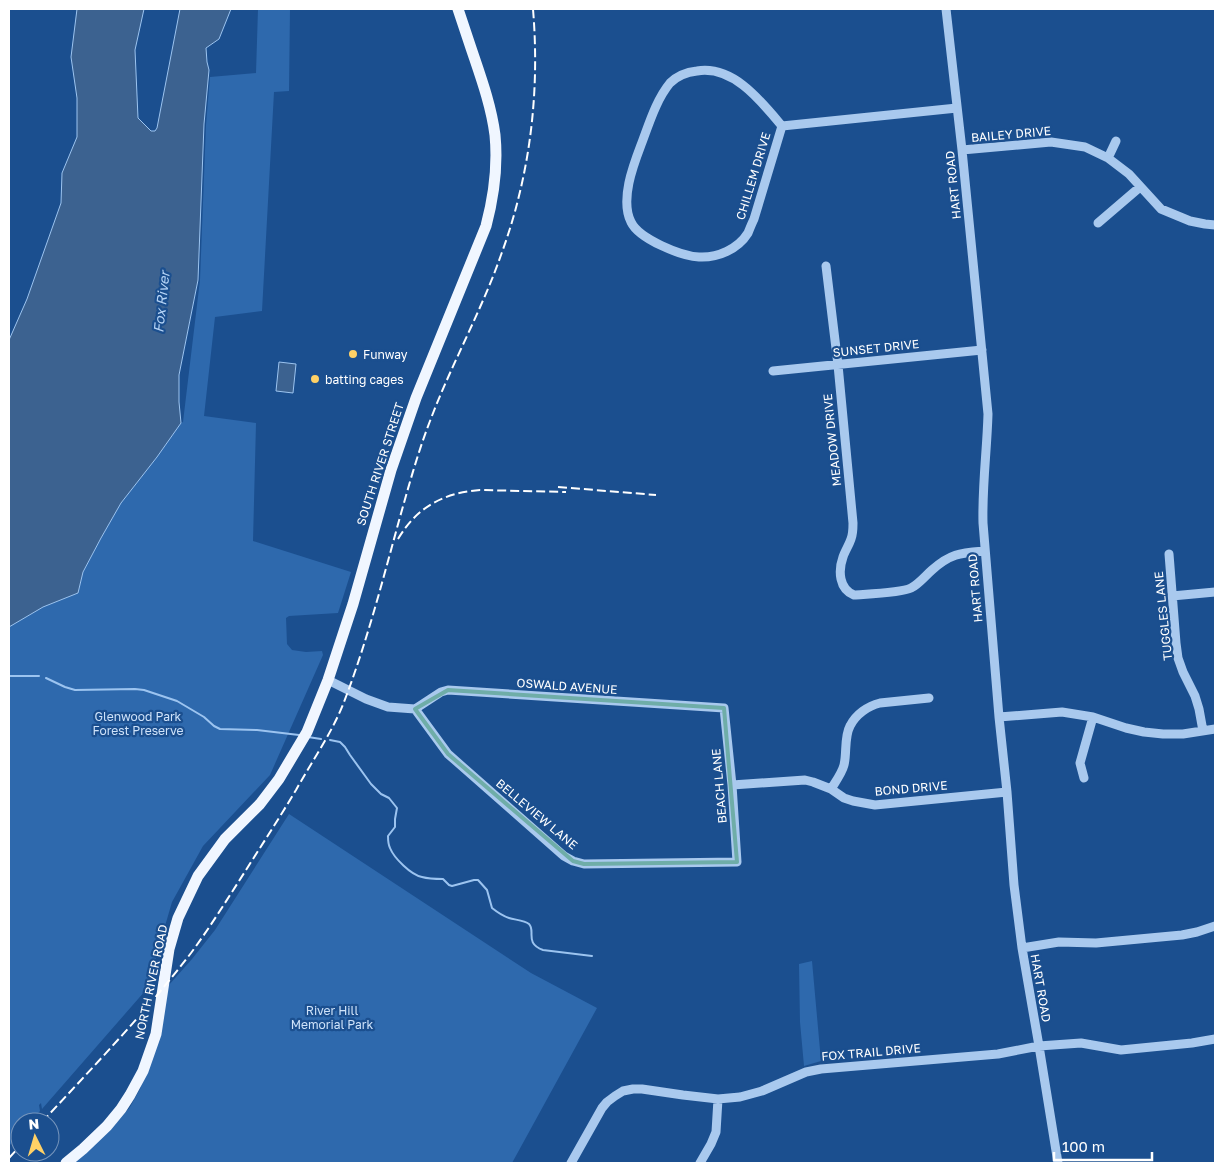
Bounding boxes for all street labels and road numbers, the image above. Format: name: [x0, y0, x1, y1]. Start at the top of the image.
street label: BAILEY DRIVE: [970, 123, 1052, 145]
street label: CHILLEM DRIVE: [733, 130, 773, 222]
street label: HART ROAD: [942, 150, 964, 220]
street label: SUNSET DRIVE: [832, 336, 920, 360]
street label: MEADOW DRIVE: [820, 393, 844, 487]
street label: SOUTH RIVER STREET: [353, 400, 407, 528]
street label: HART ROAD: [965, 553, 985, 623]
street label: TUGGLES LANE: [1151, 571, 1175, 661]
street label: OSWALD AVENUE: [516, 675, 618, 697]
street label: BEACH LANE: [708, 748, 730, 824]
street label: BELLEVIEW LANE: [493, 776, 581, 852]
street label: BOND DRIVE: [874, 777, 948, 799]
street label: NORTH RIVER ROAD: [131, 923, 171, 1041]
street label: HART ROAD: [1028, 953, 1054, 1023]
street label: FOX TRAIL DRIVE: [821, 1040, 921, 1064]

